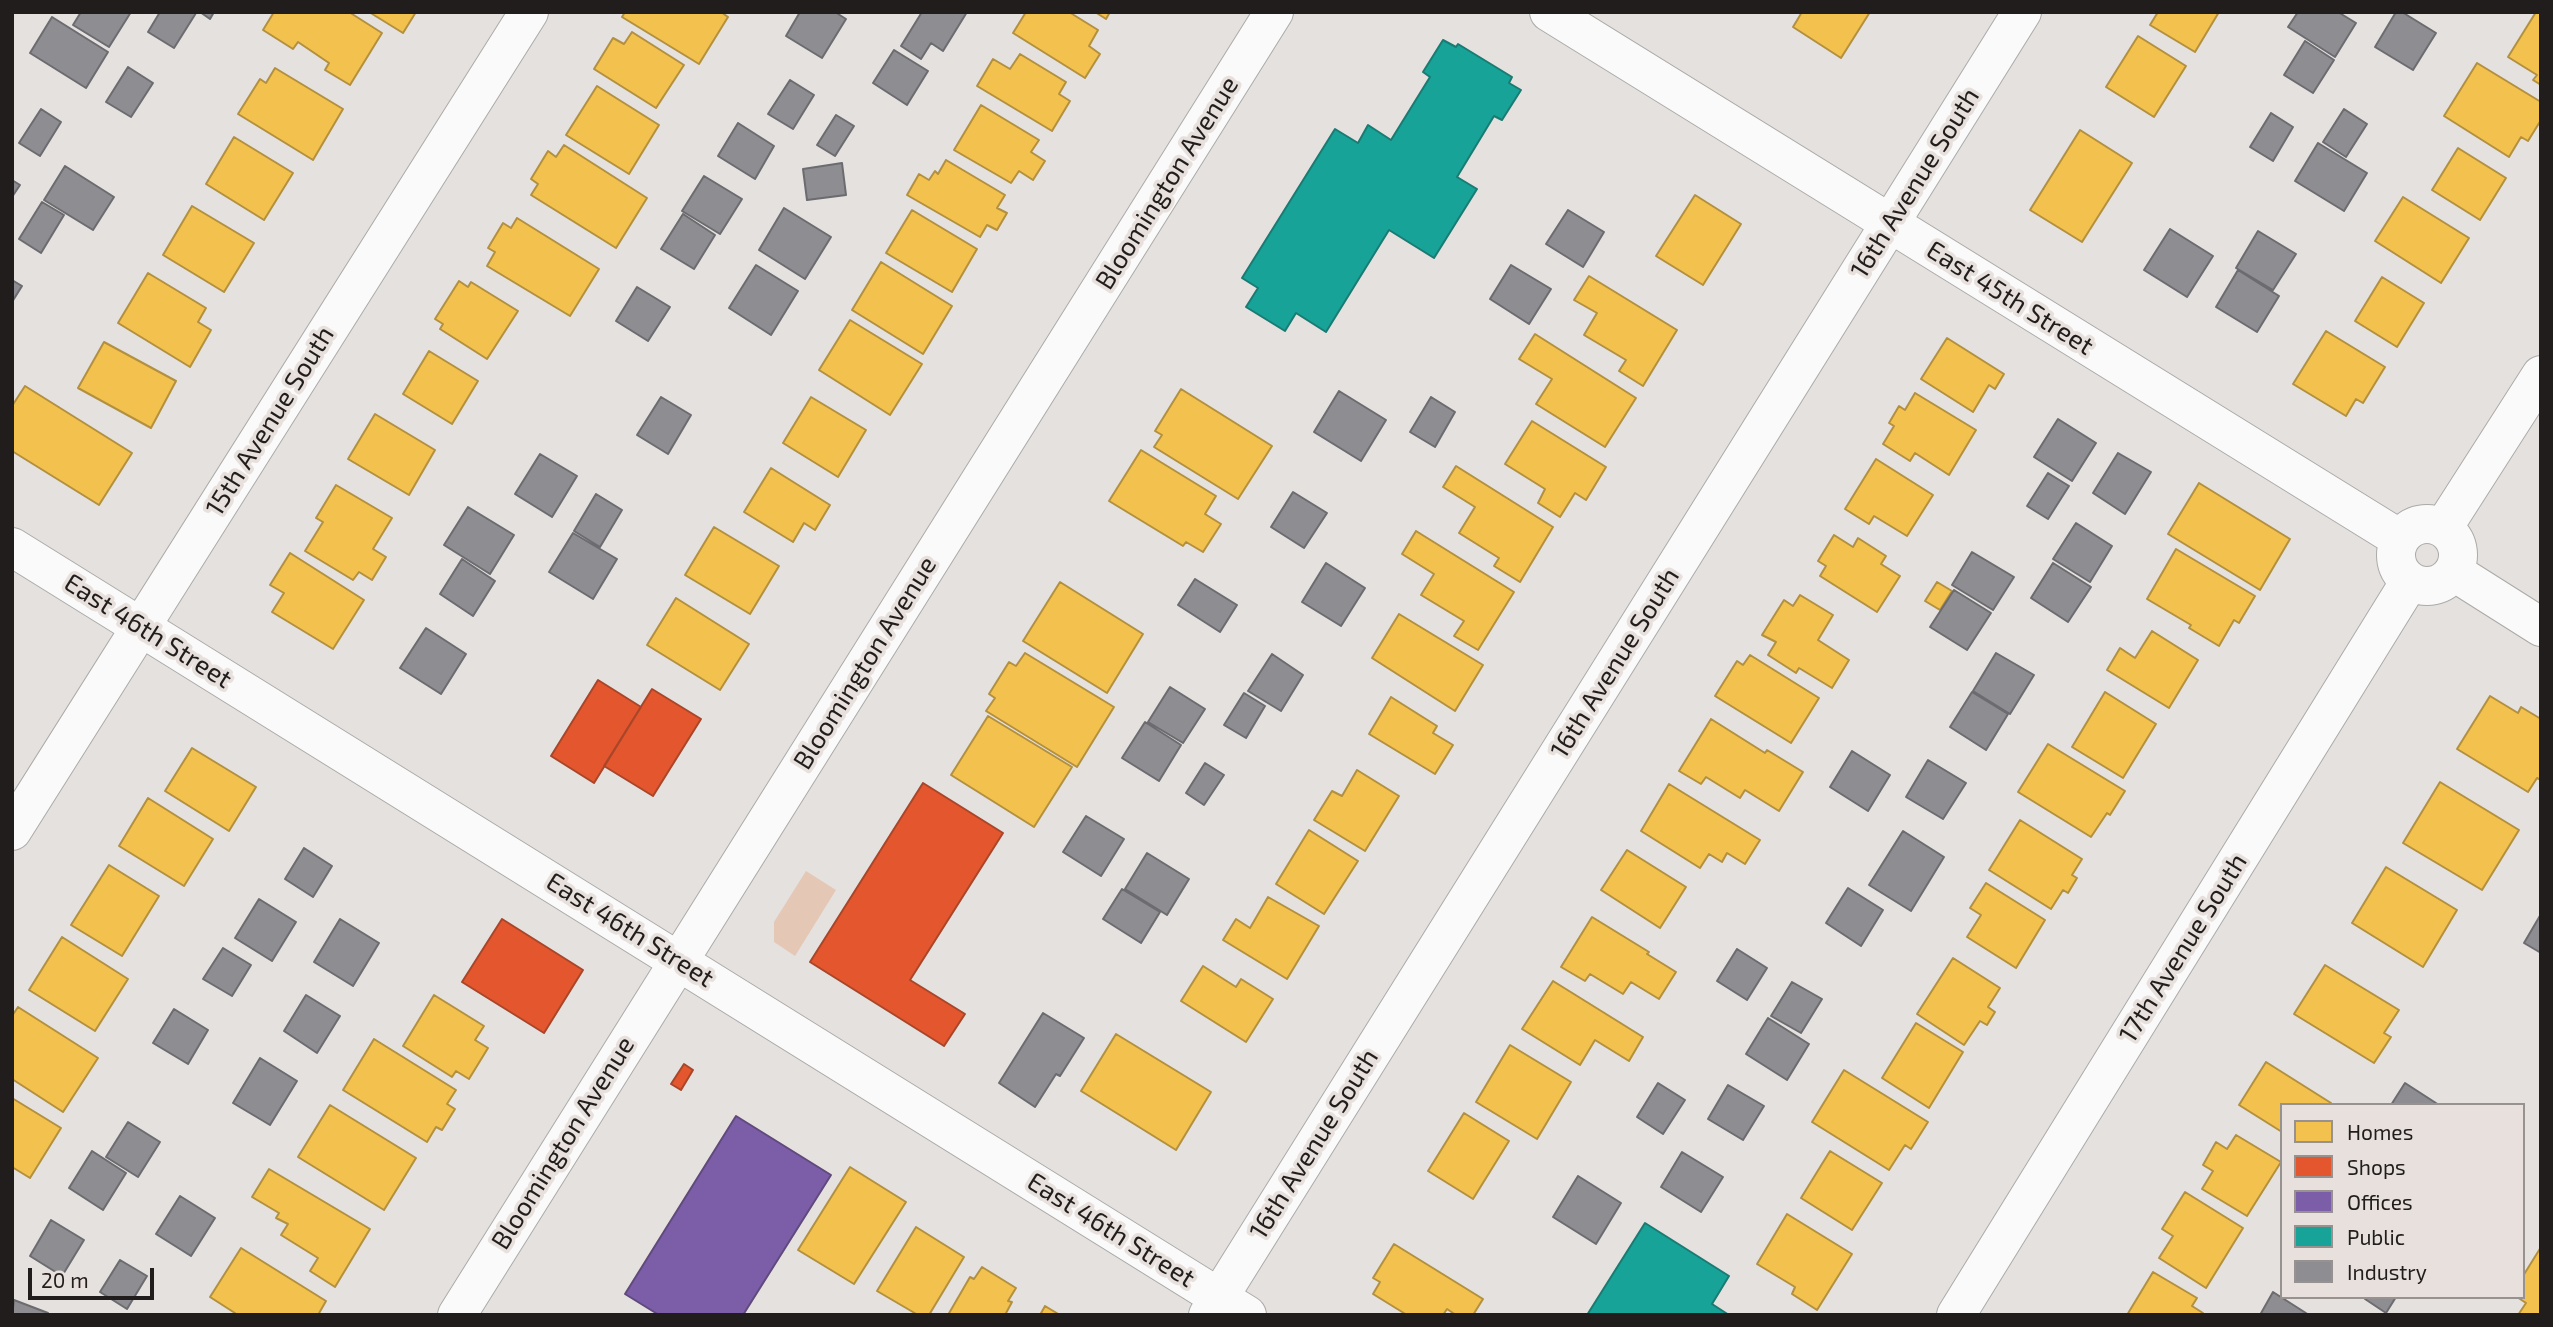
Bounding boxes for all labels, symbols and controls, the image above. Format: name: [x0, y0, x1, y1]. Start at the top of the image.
street label: Bloomington Avenue: [1089, 71, 1245, 295]
street label: 16th Avenue South: [1844, 82, 1986, 284]
street label: East 45th Street: [1921, 234, 2099, 362]
street label: 15th Avenue South: [199, 321, 341, 521]
street label: Bloomington Avenue: [787, 551, 943, 775]
street label: 16th Avenue South: [1544, 562, 1686, 764]
street label: East 46th Street: [58, 567, 238, 695]
street label: 17th Avenue South: [2112, 848, 2254, 1048]
street label: East 46th Street: [540, 866, 720, 994]
street label: Bloomington Avenue: [485, 1031, 641, 1255]
street label: 16th Avenue South: [1243, 1043, 1385, 1245]
legend: [2280, 1103, 2525, 1299]
text: Homes: [2347, 1119, 2413, 1144]
text: Shops: [2347, 1154, 2406, 1179]
street label: East 46th Street: [1021, 1166, 1201, 1294]
text: Offices: [2347, 1189, 2413, 1214]
text: Public: [2347, 1224, 2405, 1249]
scale bar: [32, 1254, 158, 1298]
text: Industry: [2347, 1259, 2427, 1284]
text: 20 m: [41, 1267, 89, 1292]

